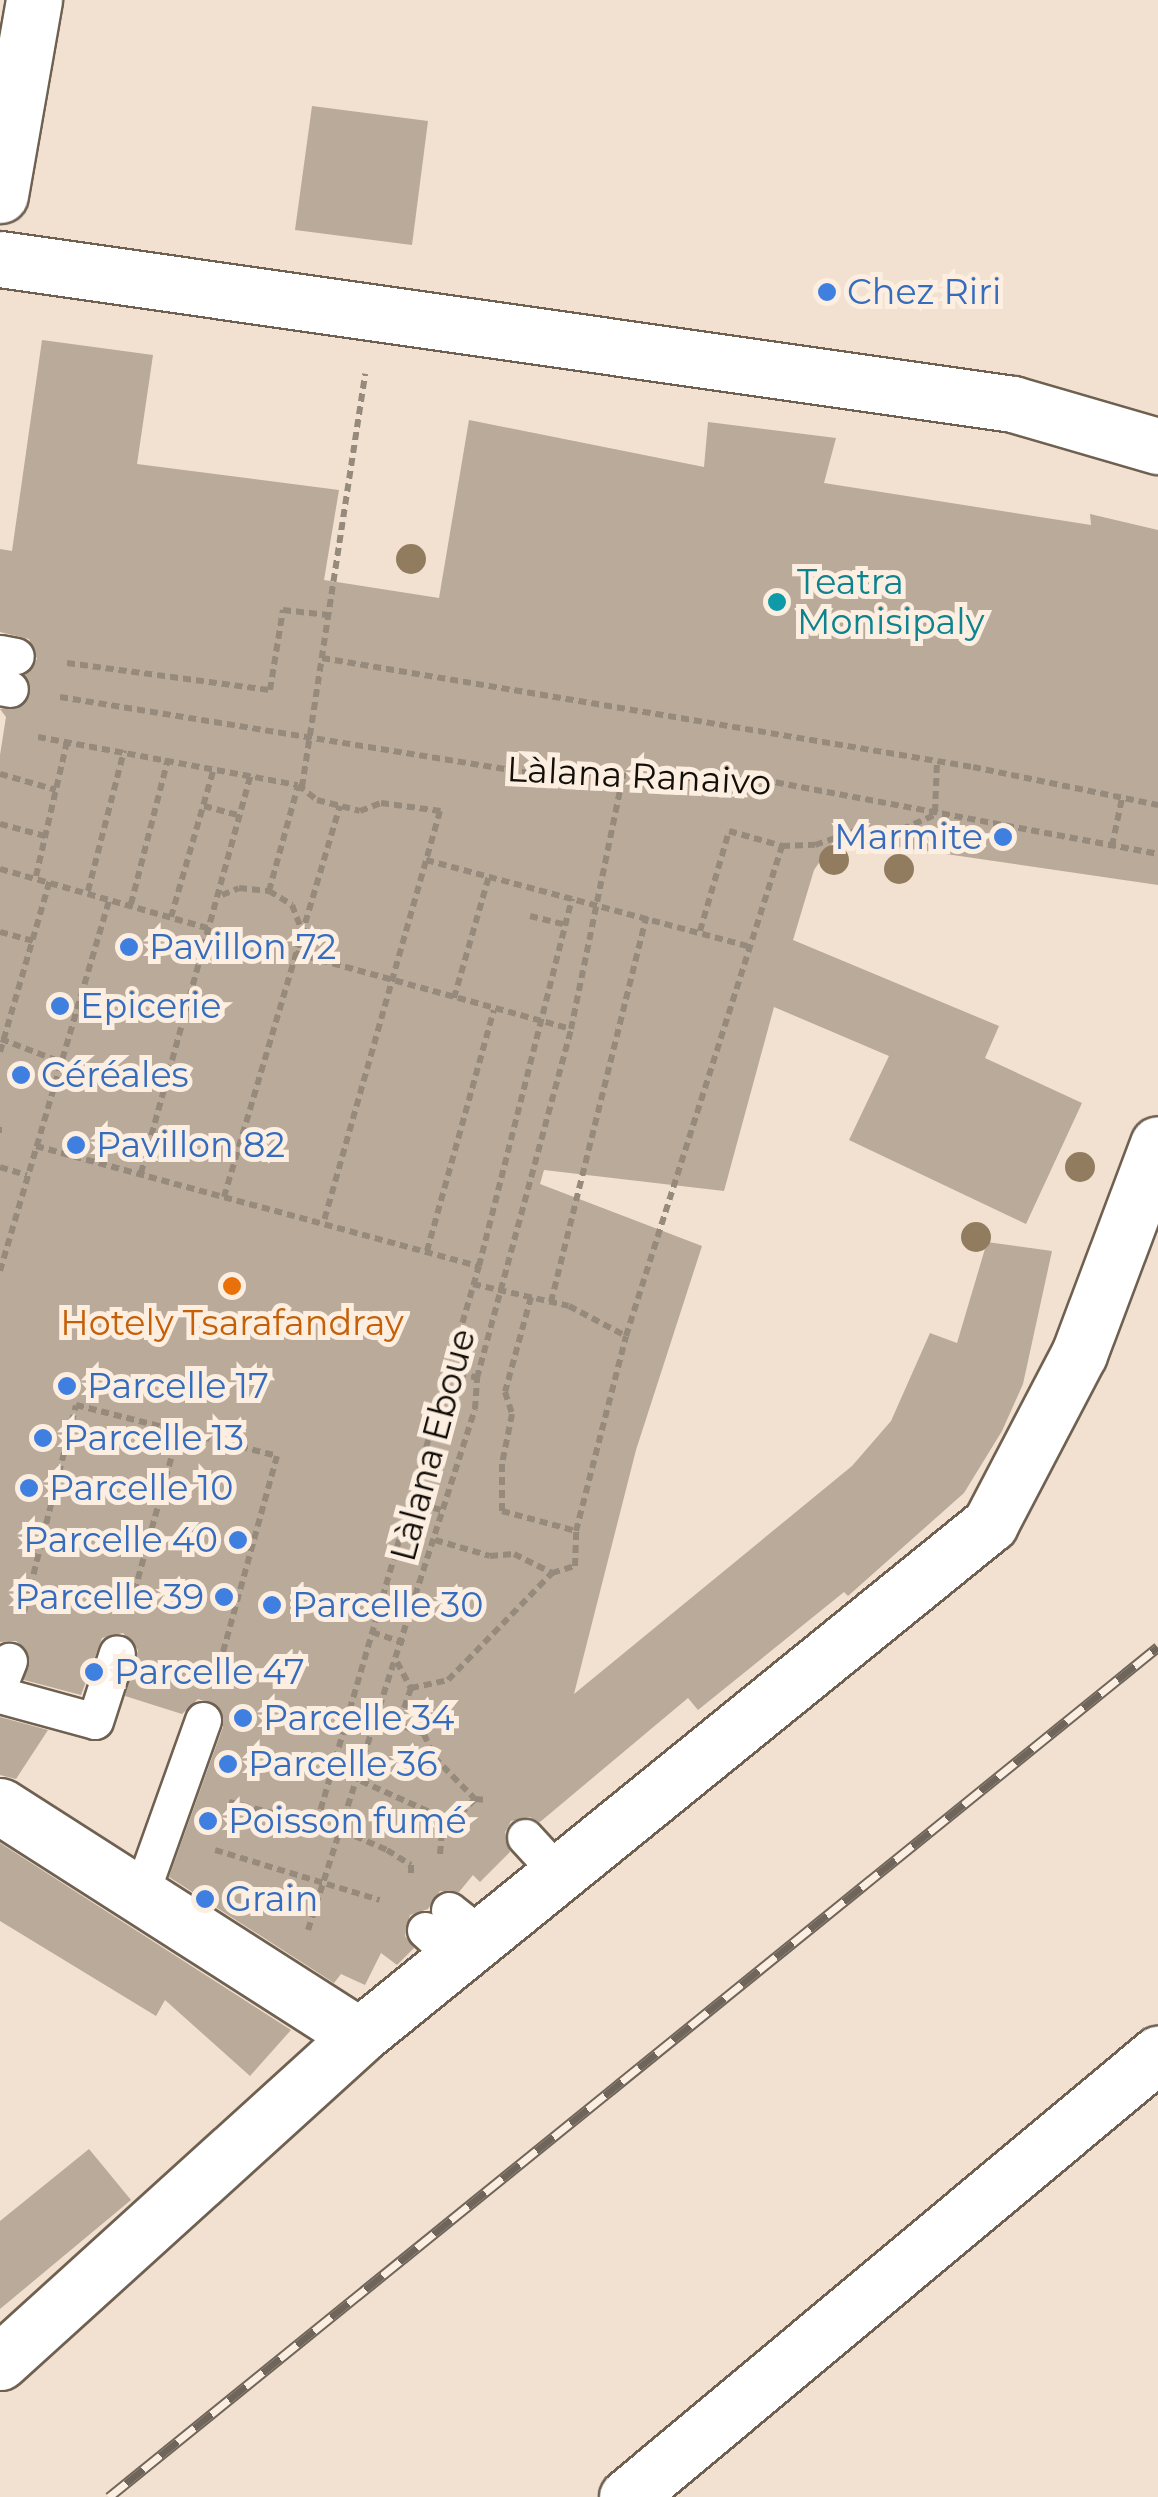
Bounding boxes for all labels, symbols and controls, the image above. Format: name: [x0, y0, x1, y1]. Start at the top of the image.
place label: Chez Riri: [847, 271, 1001, 313]
marker: Chez Riri: [816, 281, 838, 303]
place label: Teatra Monisipaly: [797, 561, 984, 643]
marker: Teatra Monisipaly: [766, 591, 788, 613]
street label: Làlana Ranaivo: [506, 748, 772, 804]
place label: Marmite: [834, 816, 983, 858]
marker: Marmite: [992, 826, 1014, 848]
place label: Pavillon 72: [149, 926, 336, 968]
marker: Pavillon 72: [118, 936, 140, 958]
place label: Epicerie: [80, 985, 221, 1027]
marker: Epicerie: [49, 995, 71, 1017]
place label: Céréales: [41, 1054, 189, 1096]
marker: Céréales: [10, 1064, 32, 1086]
place label: Pavillon 82: [96, 1124, 285, 1166]
marker: Pavillon 82: [65, 1134, 87, 1156]
marker: Hotely Tsarafandray: [221, 1275, 243, 1297]
place label: Hotely Tsarafandray: [60, 1302, 404, 1344]
street label: Làlana Eboue: [382, 1324, 484, 1566]
place label: Parcelle 17: [87, 1365, 269, 1407]
marker: Parcelle 17: [56, 1375, 78, 1397]
place label: Parcelle 13: [63, 1417, 244, 1459]
marker: Parcelle 13: [32, 1427, 54, 1449]
place label: Parcelle 10: [49, 1467, 233, 1509]
marker: Parcelle 10: [18, 1477, 40, 1499]
place label: Parcelle 40: [23, 1519, 218, 1561]
marker: Parcelle 40: [227, 1529, 249, 1551]
place label: Parcelle 39: [14, 1576, 204, 1618]
place label: Parcelle 30: [292, 1584, 483, 1626]
marker: Parcelle 39: [213, 1586, 235, 1608]
marker: Parcelle 30: [261, 1594, 283, 1616]
place label: Parcelle 47: [114, 1651, 305, 1693]
marker: Parcelle 47: [83, 1661, 105, 1683]
place label: Parcelle 34: [263, 1697, 454, 1739]
marker: Parcelle 34: [232, 1707, 254, 1729]
place label: Parcelle 36: [248, 1743, 438, 1785]
marker: Parcelle 36: [217, 1753, 239, 1775]
place label: Poisson fumé: [228, 1800, 467, 1842]
marker: Poisson fumé: [197, 1810, 219, 1832]
place label: Grain: [225, 1878, 318, 1920]
marker: Grain: [194, 1888, 216, 1910]

